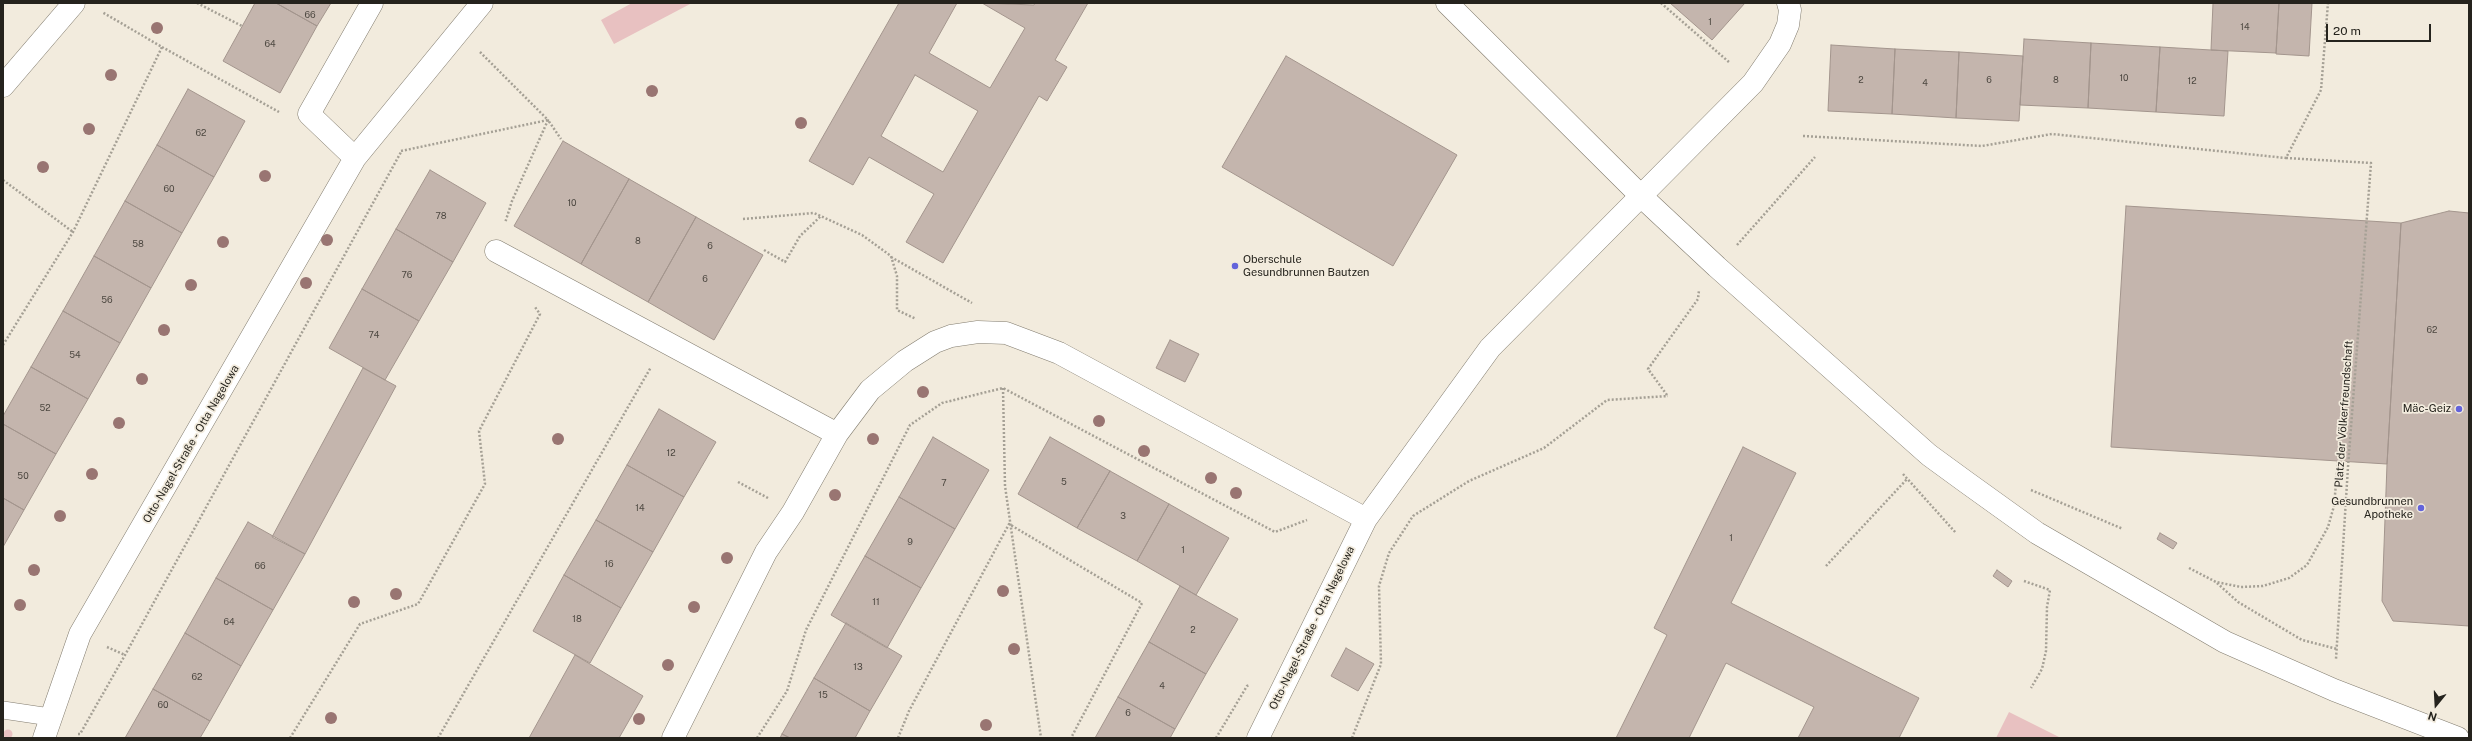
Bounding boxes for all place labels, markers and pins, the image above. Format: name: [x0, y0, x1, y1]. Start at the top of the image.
place label: Oberschule Gesundbrunnen Bautzen: [1243, 253, 1369, 279]
marker: Oberschule Gesundbrunnen Bautzen: [1230, 261, 1240, 271]
place label: Mäc-Geiz: [2403, 402, 2451, 416]
marker: Mäc-Geiz: [2454, 404, 2464, 414]
place label: Gesundbrunnen Apotheke: [2331, 495, 2413, 521]
marker: Gesundbrunnen Apotheke: [2416, 503, 2426, 513]

